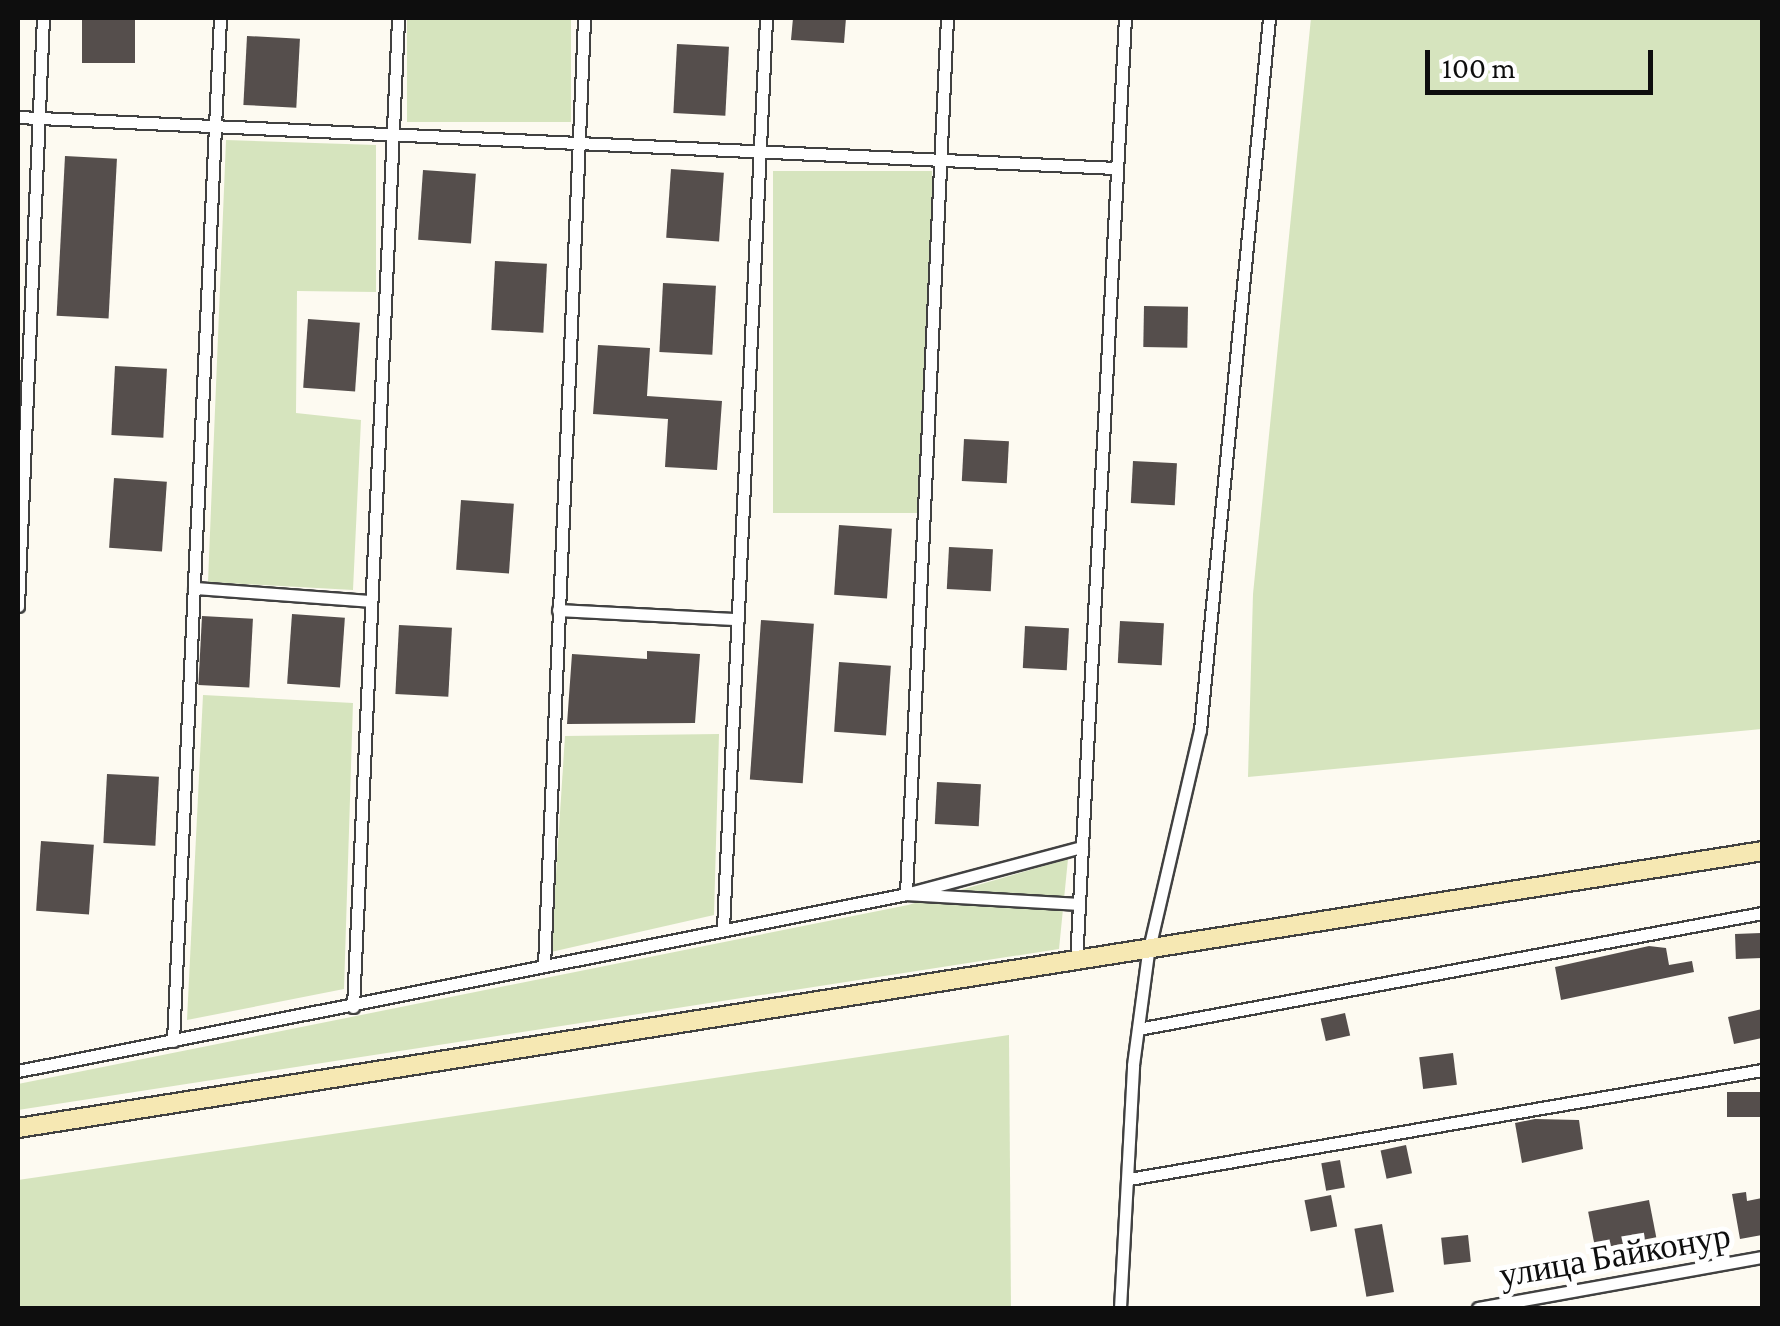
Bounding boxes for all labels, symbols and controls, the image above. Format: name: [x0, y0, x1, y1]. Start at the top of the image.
scale bar: [1430, 30, 1658, 92]
text: 100 m: [1442, 51, 1516, 84]
street label: улица Байконур: [1496, 1215, 1734, 1297]

